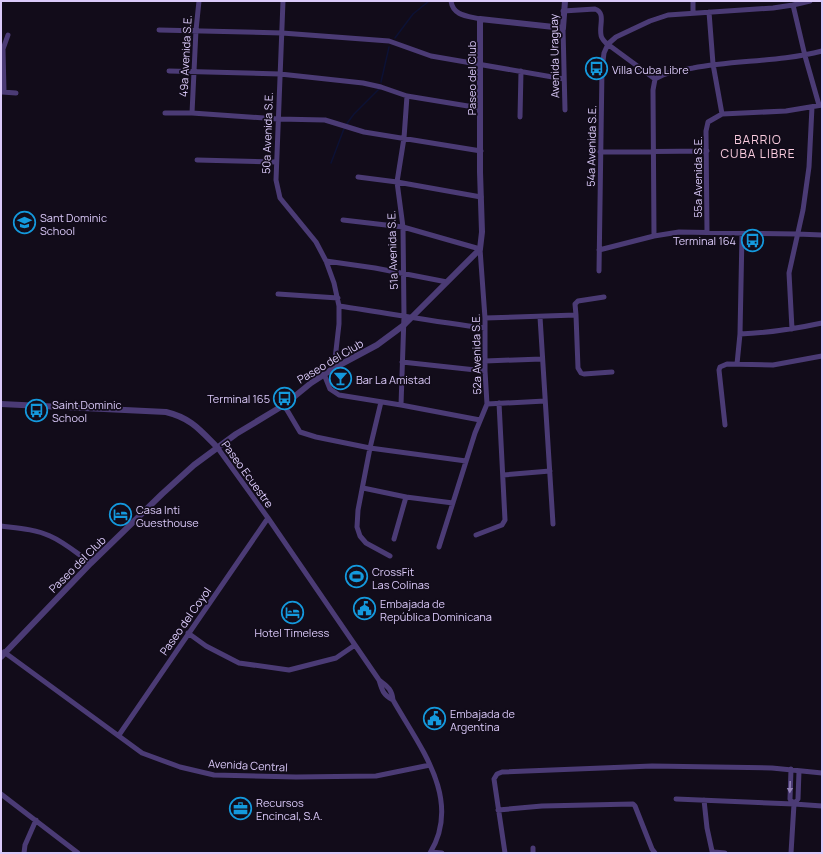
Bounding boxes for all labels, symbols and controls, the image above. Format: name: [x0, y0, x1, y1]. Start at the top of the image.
street label: Avenida Uraguay: [546, 14, 562, 98]
street label: 49a Avenida S.E.: [175, 15, 195, 97]
street label: Paseo del Club: [464, 40, 479, 115]
bus stop icon: Villa Cuba Libre: [583, 56, 609, 82]
place label: Villa Cuba Libre: [612, 62, 689, 77]
street label: 50a Avenida S.E.: [258, 92, 276, 174]
street label: 54a Avenida S.E.: [583, 105, 599, 187]
district label: BARRIO CUBA LIBRE: [720, 131, 796, 162]
street label: 55a Avenida S.E.: [690, 136, 705, 218]
school or university icon: Sant Dominic School: [12, 210, 38, 236]
place label: Sant Dominic School: [40, 210, 107, 238]
street label: 51a Avenida S.E.: [383, 210, 401, 290]
bus stop icon: Terminal 164: [739, 227, 765, 253]
place label: Terminal 164: [673, 233, 736, 248]
street label: 52a Avenida S.E.: [468, 313, 484, 395]
street label: Paseo del Club: [294, 335, 366, 387]
bar icon: Bar La Amistad: [327, 366, 353, 392]
place label: Bar La Amistad: [356, 372, 431, 387]
bus stop icon: Terminal 165: [272, 385, 298, 411]
place label: Terminal 165: [207, 391, 270, 406]
bus stop icon: Saint Dominic School: [23, 397, 49, 423]
place label: Saint Dominic School: [52, 397, 122, 425]
street label: Paseo Ecuestre: [219, 438, 278, 511]
hotel icon: Casa Inti Guesthouse: [107, 502, 133, 528]
place label: Casa Inti Guesthouse: [136, 502, 199, 530]
street label: Paseo del Club: [45, 532, 109, 596]
sports icon: CrossFit Las Colinas: [344, 564, 370, 590]
place label: CrossFit Las Colinas: [372, 564, 430, 592]
street label: Paseo del Coyol: [156, 584, 214, 658]
public building icon: Embajada de República Dominicana: [351, 596, 377, 622]
place label: Embajada de República Dominicana: [380, 596, 492, 624]
hotel icon: Hotel Timeless: [279, 599, 305, 625]
place label: Hotel Timeless: [255, 625, 330, 640]
public building icon: Embajada de Argentina: [421, 706, 447, 732]
place label: Embajada de Argentina: [450, 706, 515, 734]
street label: Avenida Central: [208, 755, 288, 775]
one-way arrow: [787, 781, 793, 794]
office icon: Recursos Encincal, S.A.: [227, 795, 253, 821]
place label: Recursos Encincal, S.A.: [256, 795, 323, 823]

